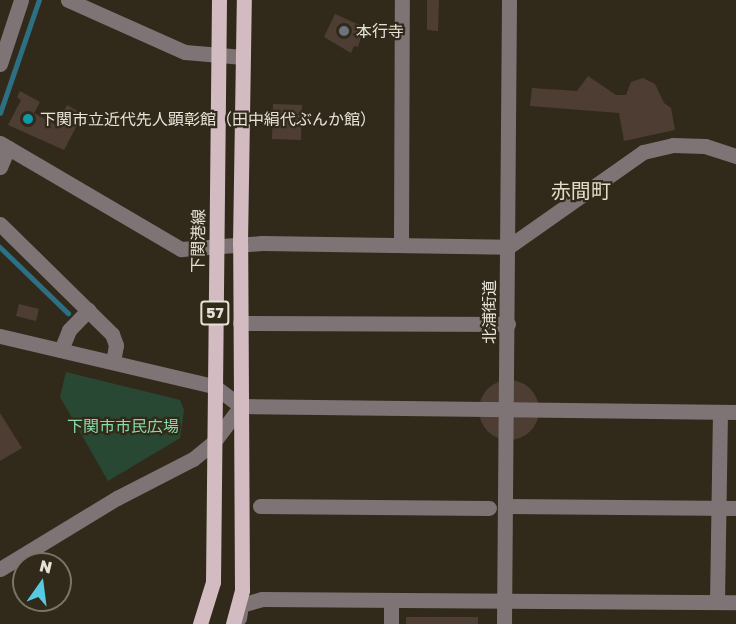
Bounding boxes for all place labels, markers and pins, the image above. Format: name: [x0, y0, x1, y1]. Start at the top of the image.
place label: 本行寺: [356, 21, 404, 41]
marker: 本行寺: [337, 24, 351, 38]
place label: 下関市立近代先人顕彰館（田中絹代ぶんか館）: [40, 109, 376, 129]
marker: 下関市立近代先人顕彰館（田中絹代ぶんか館）: [21, 112, 35, 126]

